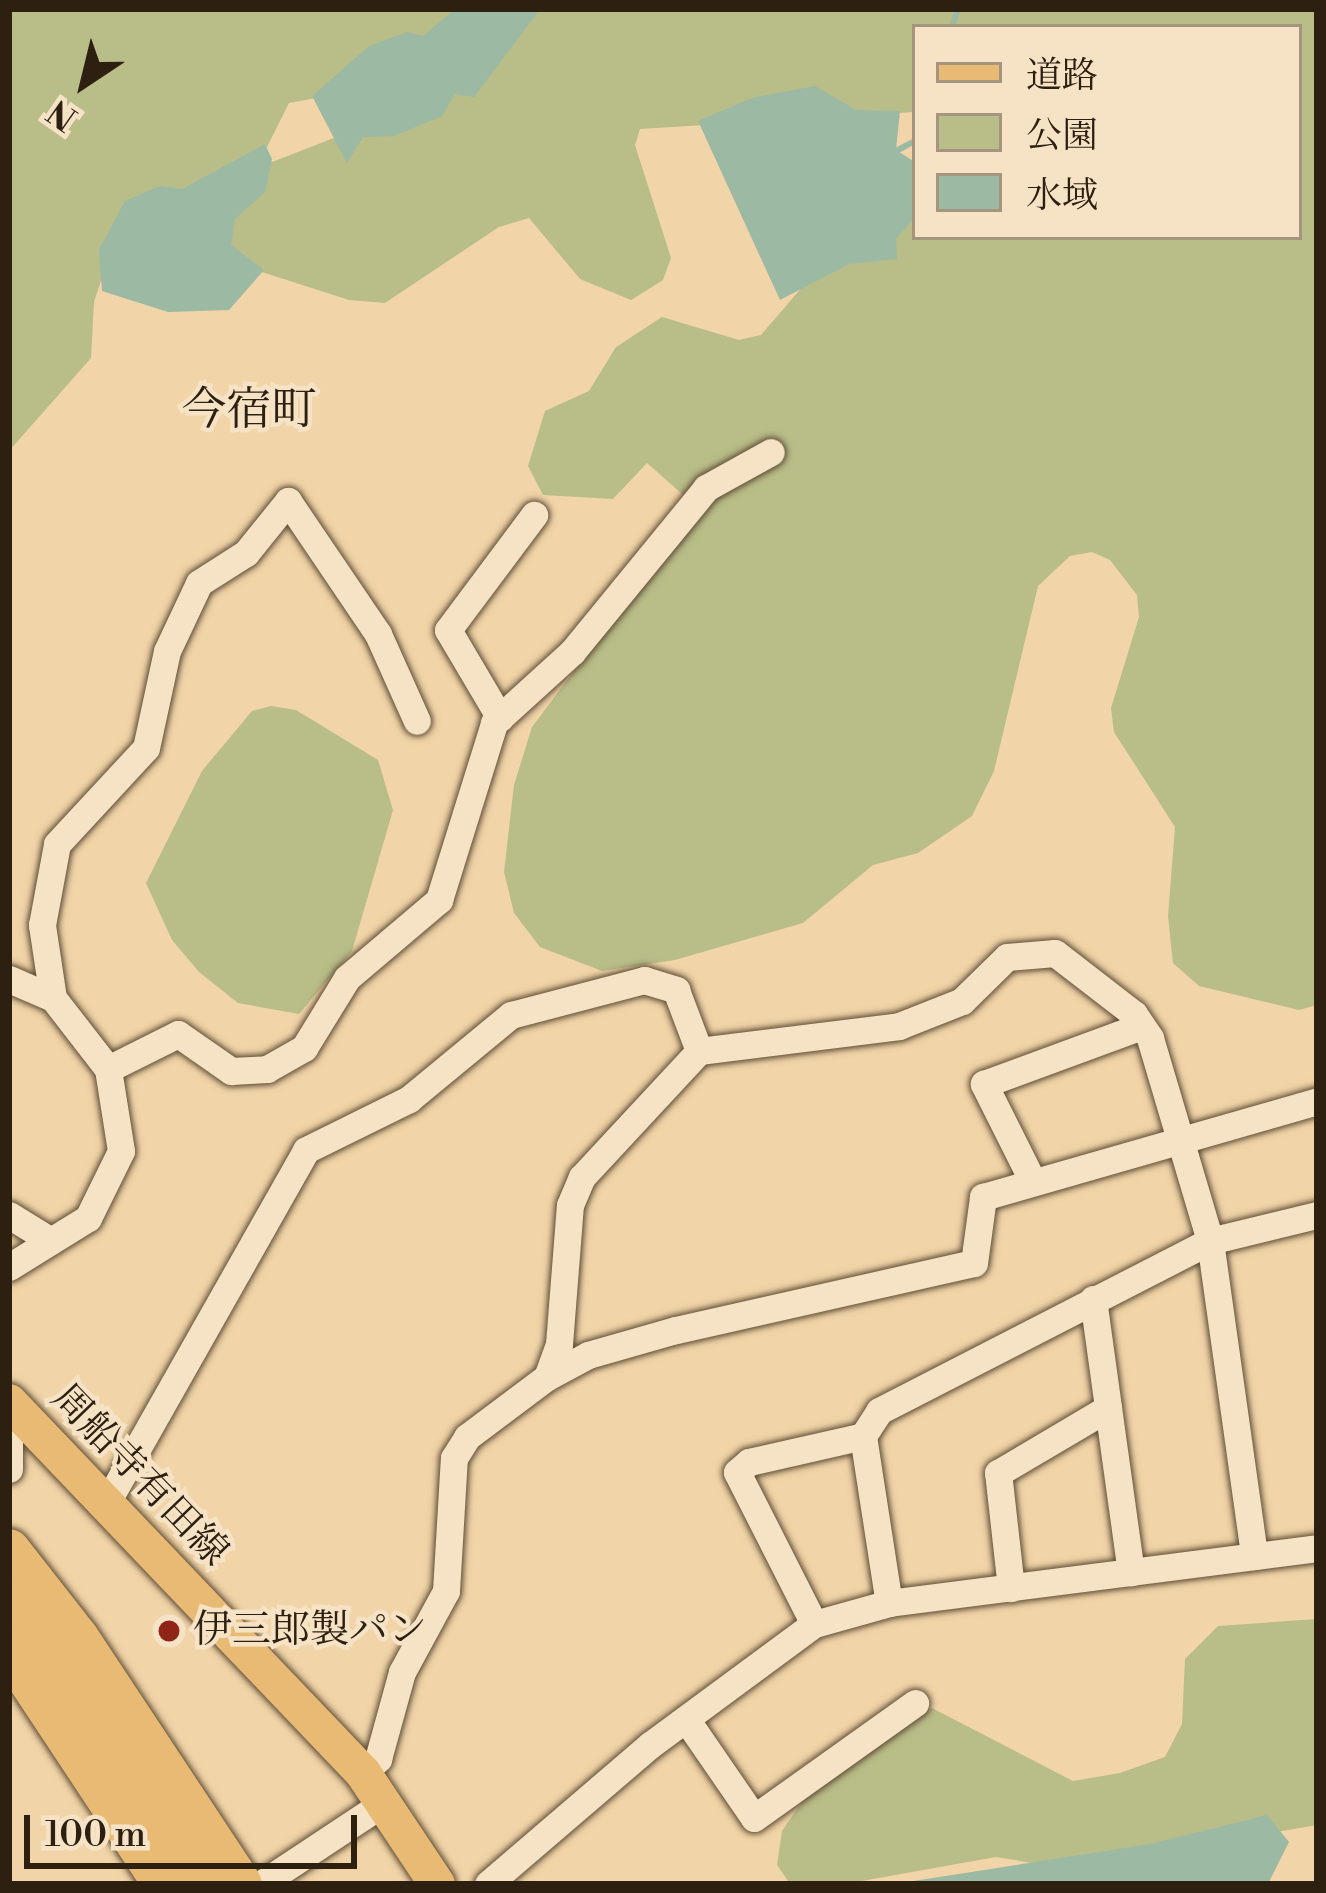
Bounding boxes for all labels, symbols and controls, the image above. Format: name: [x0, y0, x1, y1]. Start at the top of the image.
north arrow: [24, 24, 144, 144]
legend: [912, 24, 1302, 240]
text: 道路: [1026, 54, 1098, 99]
text: N: [41, 90, 86, 138]
text: 公園: [1026, 114, 1098, 159]
text: 水域: [1026, 174, 1098, 219]
district label: 今宿町: [182, 384, 316, 438]
street label: 周船寺有田線: [41, 1376, 237, 1576]
place label: 伊三郎製パン: [193, 1608, 427, 1654]
marker: 伊三郎製パン: [156, 1618, 182, 1644]
scale bar: [30, 1791, 363, 1865]
text: 100 m: [45, 1813, 146, 1858]

